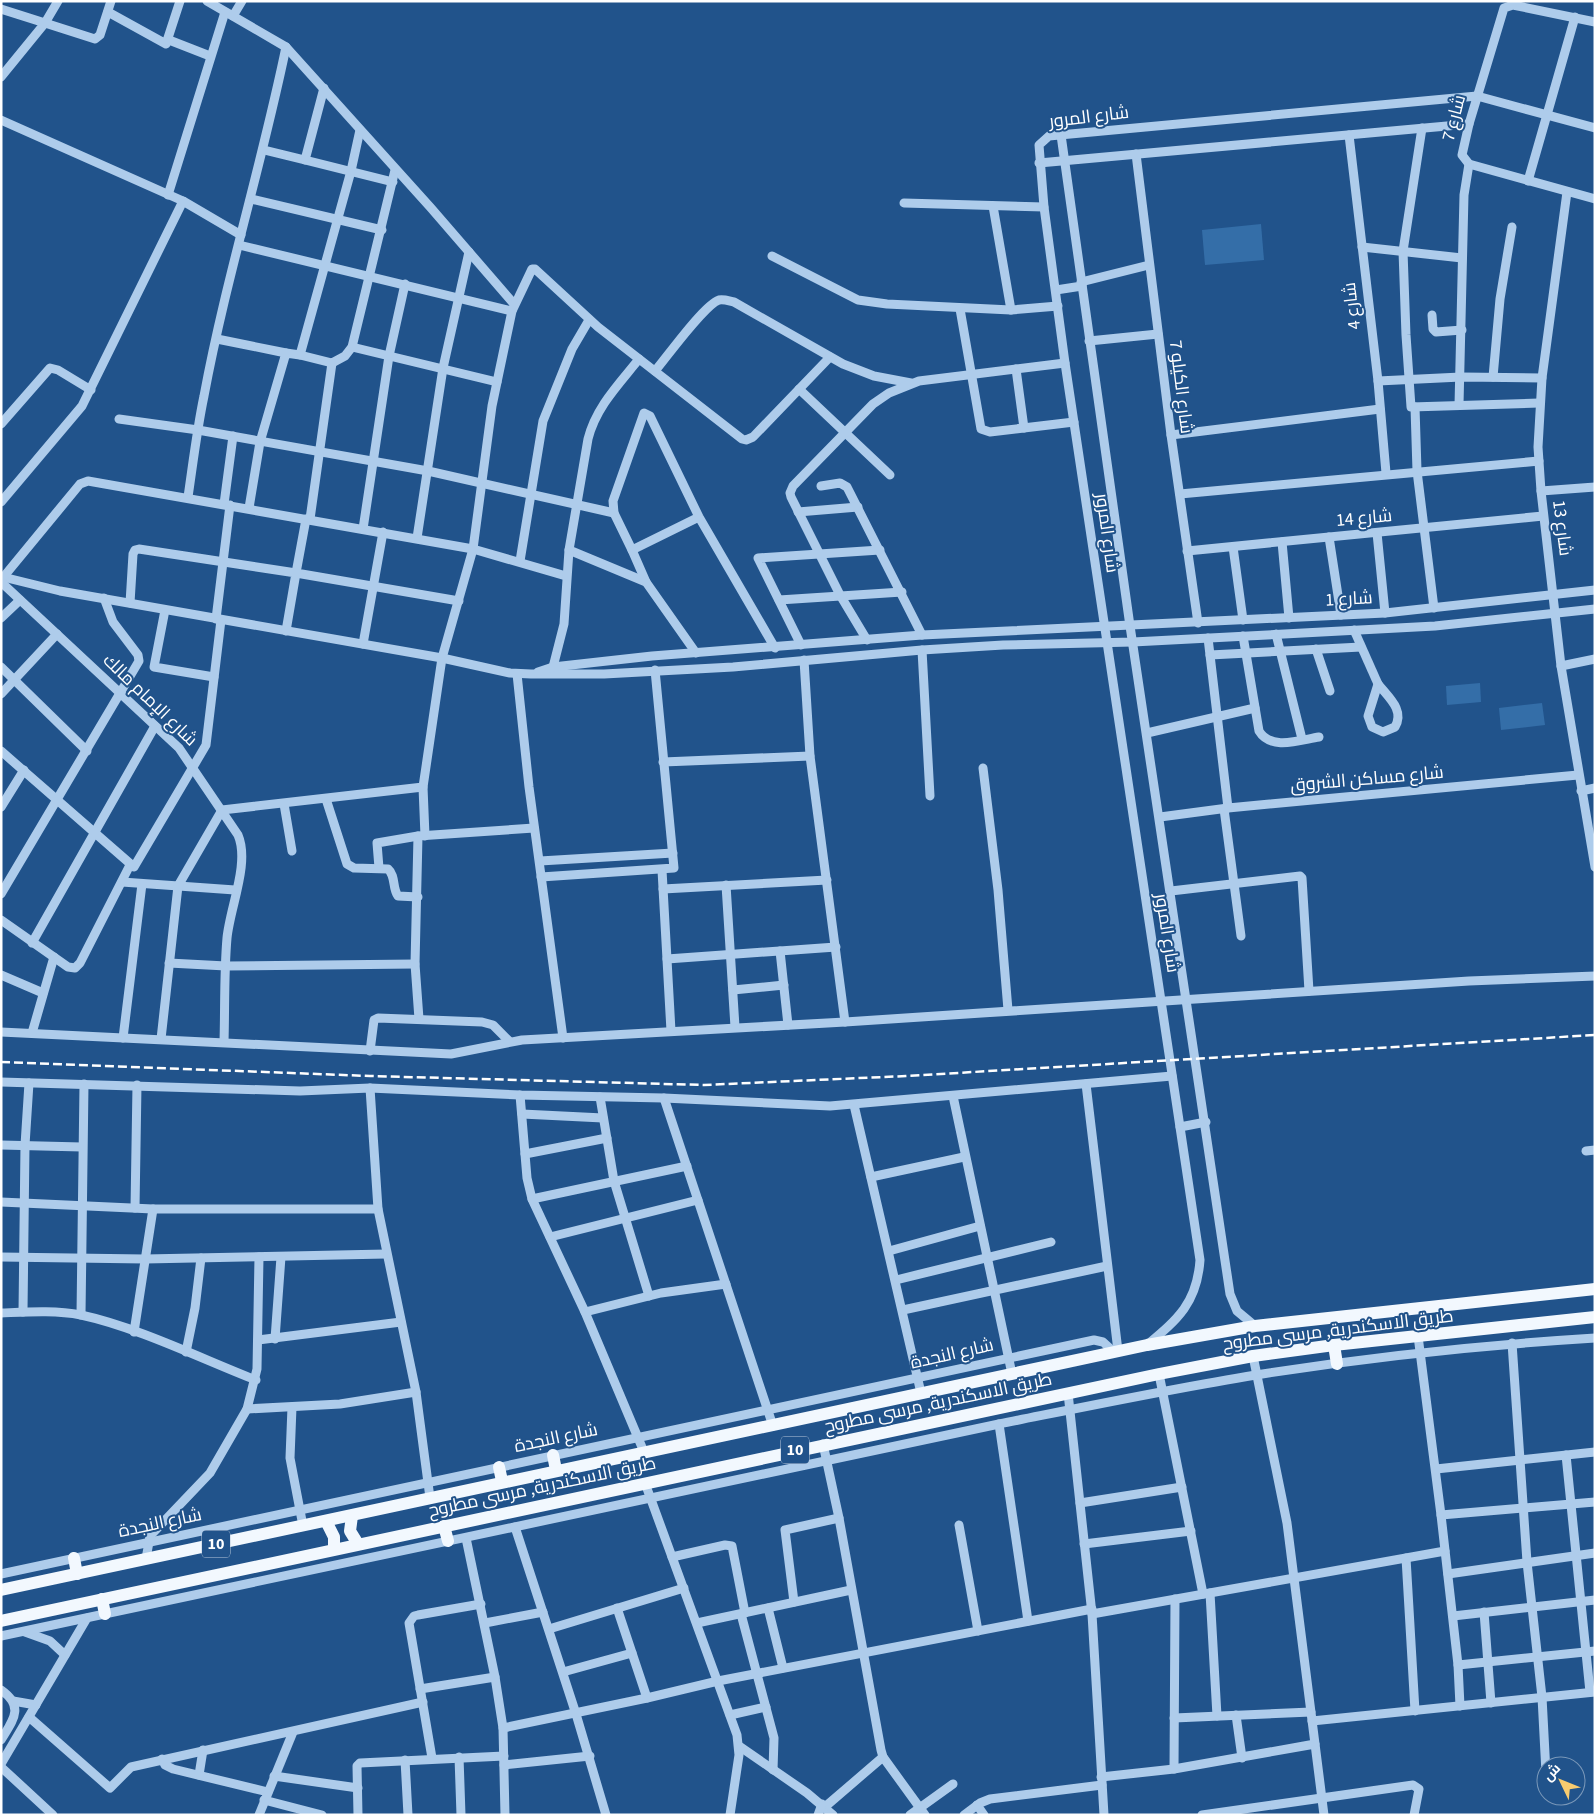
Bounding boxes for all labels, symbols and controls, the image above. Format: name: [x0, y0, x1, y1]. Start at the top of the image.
street label: شارع 7: [1436, 92, 1472, 144]
street label: شارع المرور: [1047, 100, 1130, 134]
street label: شارع 4: [1337, 281, 1367, 331]
street label: شارع الكيلو 7: [1163, 339, 1199, 435]
street label: شارع المرور: [1089, 490, 1125, 575]
street label: شارع 13: [1546, 498, 1578, 558]
street label: شارع 14: [1335, 503, 1393, 533]
street label: شارع 1: [1325, 585, 1373, 613]
street label: شارع الإمام مالك: [97, 648, 203, 752]
street label: شارع مساكن الشروق: [1289, 760, 1445, 798]
street label: شارع المرور: [1148, 890, 1186, 975]
street label: طريق الاسكندرية, مرسى مطروح: [1221, 1303, 1455, 1357]
street label: شارع النجدة: [908, 1332, 996, 1376]
street label: طريق الاسكندرية, مرسى مطروح: [822, 1367, 1054, 1439]
street label: شارع النجدة: [512, 1417, 600, 1459]
road number: 10: [781, 1436, 809, 1464]
street label: طريق الاسكندرية, مرسى مطروح: [426, 1451, 658, 1523]
street label: شارع النجدة: [116, 1502, 204, 1544]
road number: 10: [202, 1530, 230, 1558]
north arrow: [1536, 1756, 1586, 1806]
text: ش: [1539, 1759, 1566, 1786]

